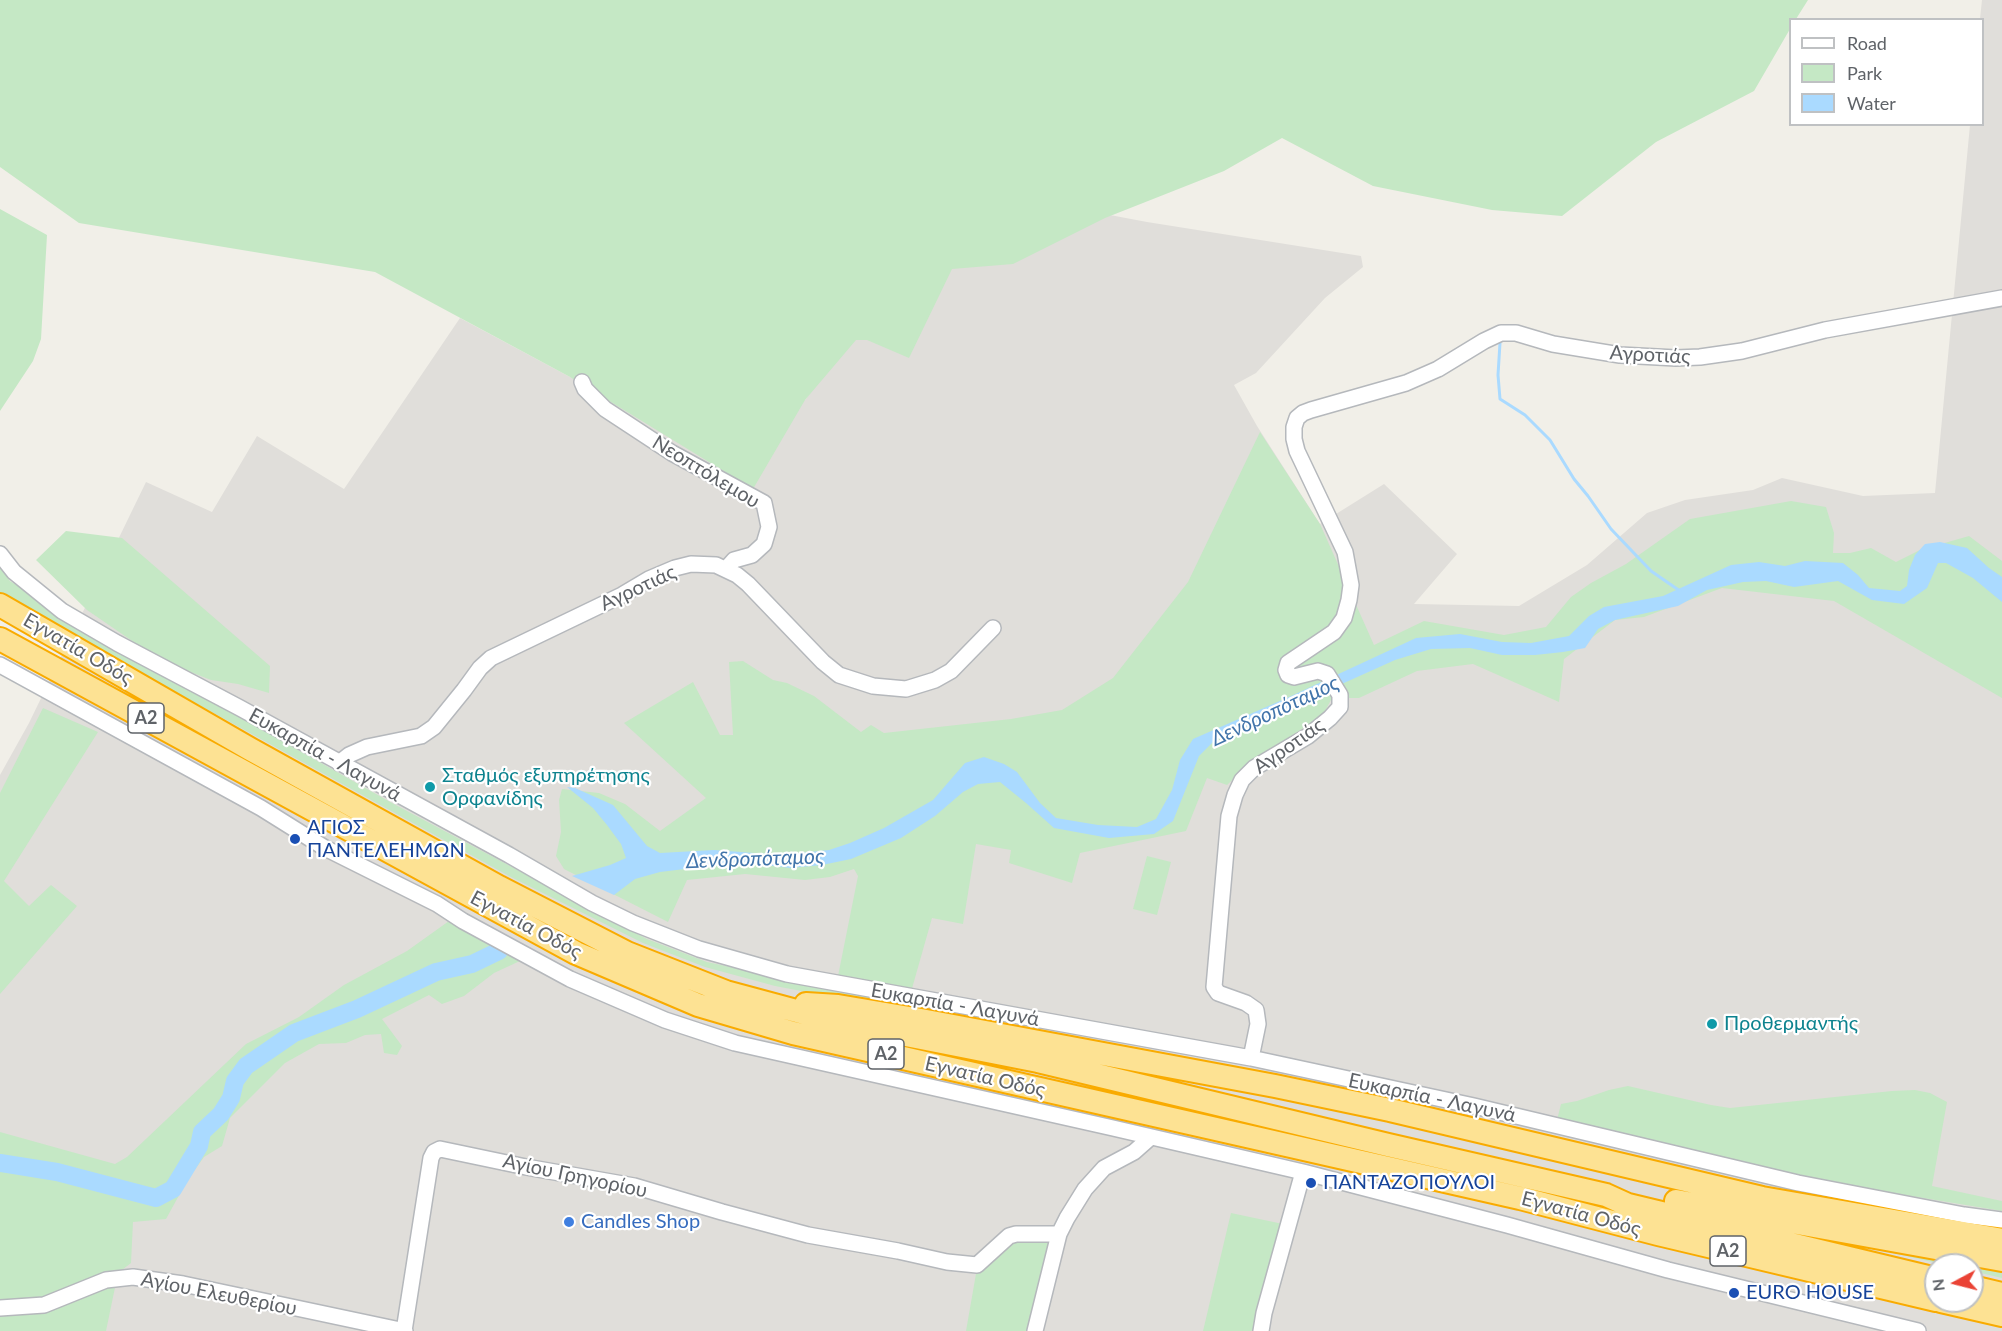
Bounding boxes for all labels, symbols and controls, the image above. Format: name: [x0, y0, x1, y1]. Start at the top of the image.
legend: [1789, 18, 1984, 126]
text: Road: [1847, 32, 1887, 54]
text: Park: [1847, 62, 1882, 84]
text: Water: [1847, 92, 1896, 114]
street label: Αγροτιάς: [1609, 341, 1691, 369]
street label: Νεοπτόλεμου: [648, 431, 764, 513]
street label: Αγροτιάς: [596, 560, 680, 616]
street label: Εγνατία Οδός: [19, 608, 137, 690]
water label: Δενδροπόταμος: [1207, 670, 1343, 752]
road number: Α2: [128, 703, 164, 733]
street label: Ευκαρπία - Λαγυνά: [245, 703, 405, 807]
street label: Αγροτιάς: [1249, 713, 1329, 779]
place label: Σταθμός εξυπηρέτησης Ορφανίδης: [442, 764, 650, 811]
marker: Σταθμός εξυπηρέτησης Ορφανίδης: [423, 780, 437, 794]
place label: ΑΓΙΟΣ ΠΑΝΤΕΛΕΗΜΩΝ: [307, 816, 465, 863]
marker: ΑΓΙΟΣ ΠΑΝΤΕΛΕΗΜΩΝ: [288, 832, 302, 846]
water label: Δενδροπόταμος: [685, 844, 825, 874]
street label: Εγνατία Οδός: [466, 886, 586, 964]
street label: Ευκαρπία - Λαγυνά: [869, 978, 1041, 1032]
place label: Προθερμαντής: [1724, 1012, 1858, 1036]
marker: Προθερμαντής: [1705, 1017, 1719, 1031]
road number: Α2: [868, 1039, 904, 1069]
street label: Εγνατία Οδός: [923, 1052, 1047, 1102]
street label: Ευκαρπία - Λαγυνά: [1346, 1069, 1518, 1127]
street label: Αγίου Γρηγορίου: [501, 1149, 649, 1203]
place label: ΠΑΝΤΑΖΟΠΟΥΛΟΙ: [1323, 1171, 1495, 1195]
marker: ΠΑΝΤΑΖΟΠΟΥΛΟΙ: [1304, 1176, 1318, 1190]
street label: Εγνατία Οδός: [1519, 1187, 1643, 1241]
place label: Candles Shop: [581, 1210, 700, 1234]
marker: Candles Shop: [562, 1215, 576, 1229]
road number: Α2: [1710, 1236, 1746, 1266]
north arrow: [1924, 1253, 1984, 1313]
street label: Αγίου Ελευθερίου: [139, 1267, 299, 1321]
text: N: [1927, 1278, 1948, 1292]
place label: EURO HOUSE: [1746, 1281, 1874, 1305]
marker: EURO HOUSE: [1727, 1286, 1741, 1300]

